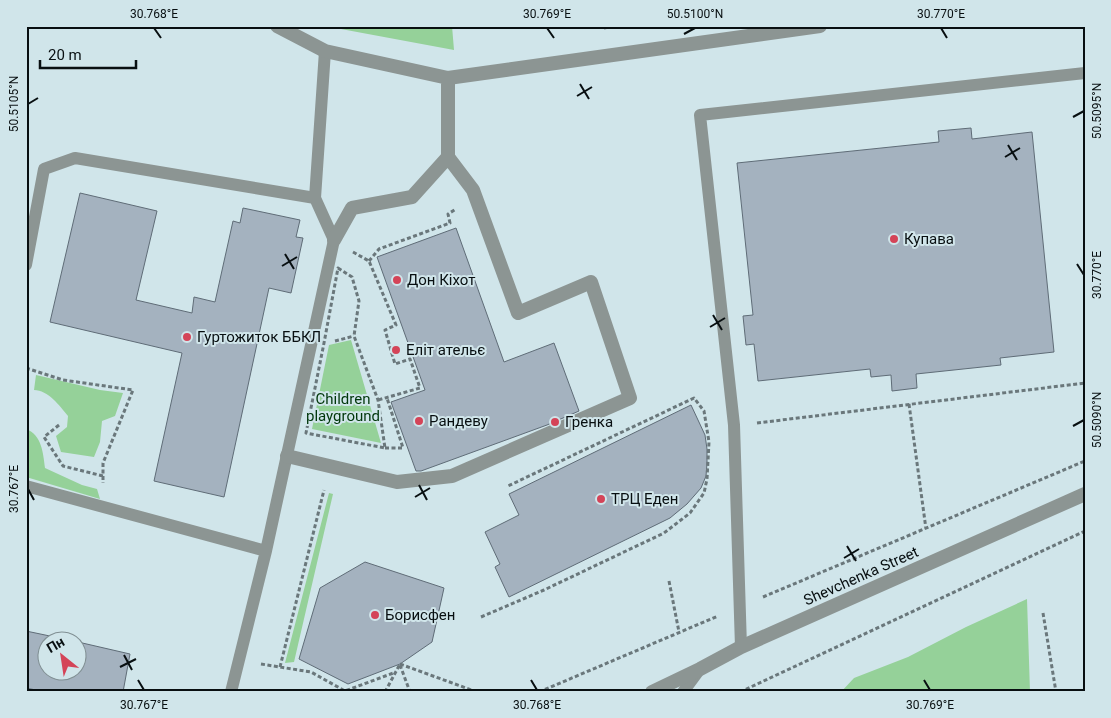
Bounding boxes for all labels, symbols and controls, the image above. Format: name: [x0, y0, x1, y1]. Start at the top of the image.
text: 30.768°E: [130, 7, 178, 21]
text: 30.769°E: [523, 7, 571, 21]
text: 50.5100°N: [667, 7, 723, 21]
text: 30.770°E: [917, 7, 965, 21]
scale bar: [40, 38, 136, 70]
text: 20 m: [48, 46, 82, 64]
text: 50.5105°N: [7, 76, 21, 132]
text: 50.5095°N: [1090, 83, 1104, 139]
place label: Купава: [904, 230, 954, 248]
marker: Купава: [888, 233, 900, 245]
text: 30.770°E: [1090, 251, 1104, 299]
place label: Дон Кіхот: [407, 271, 475, 289]
marker: Дон Кіхот: [391, 274, 403, 286]
place label: Гуртожиток ББКЛ: [197, 328, 321, 346]
marker: Гуртожиток ББКЛ: [181, 331, 193, 343]
place label: Еліт ательє: [406, 341, 485, 359]
marker: Еліт ательє: [390, 344, 402, 356]
park label: Children playground: [306, 390, 380, 425]
text: 50.5090°N: [1090, 392, 1104, 448]
place label: Рандеву: [429, 412, 488, 430]
place label: Гренка: [565, 413, 613, 431]
marker: Рандеву: [413, 415, 425, 427]
marker: Гренка: [549, 416, 561, 428]
text: 30.767°E: [7, 465, 21, 513]
place label: ТРЦ Еден: [611, 490, 678, 508]
marker: ТРЦ Еден: [595, 493, 607, 505]
street label: Shevchenka Street: [801, 543, 921, 609]
place label: Борисфен: [385, 606, 455, 624]
marker: Борисфен: [369, 609, 381, 621]
north arrow: [38, 630, 88, 680]
text: Пн: [44, 633, 67, 656]
text: 30.767°E: [120, 698, 168, 712]
text: 30.768°E: [513, 698, 561, 712]
text: 30.769°E: [906, 698, 954, 712]

